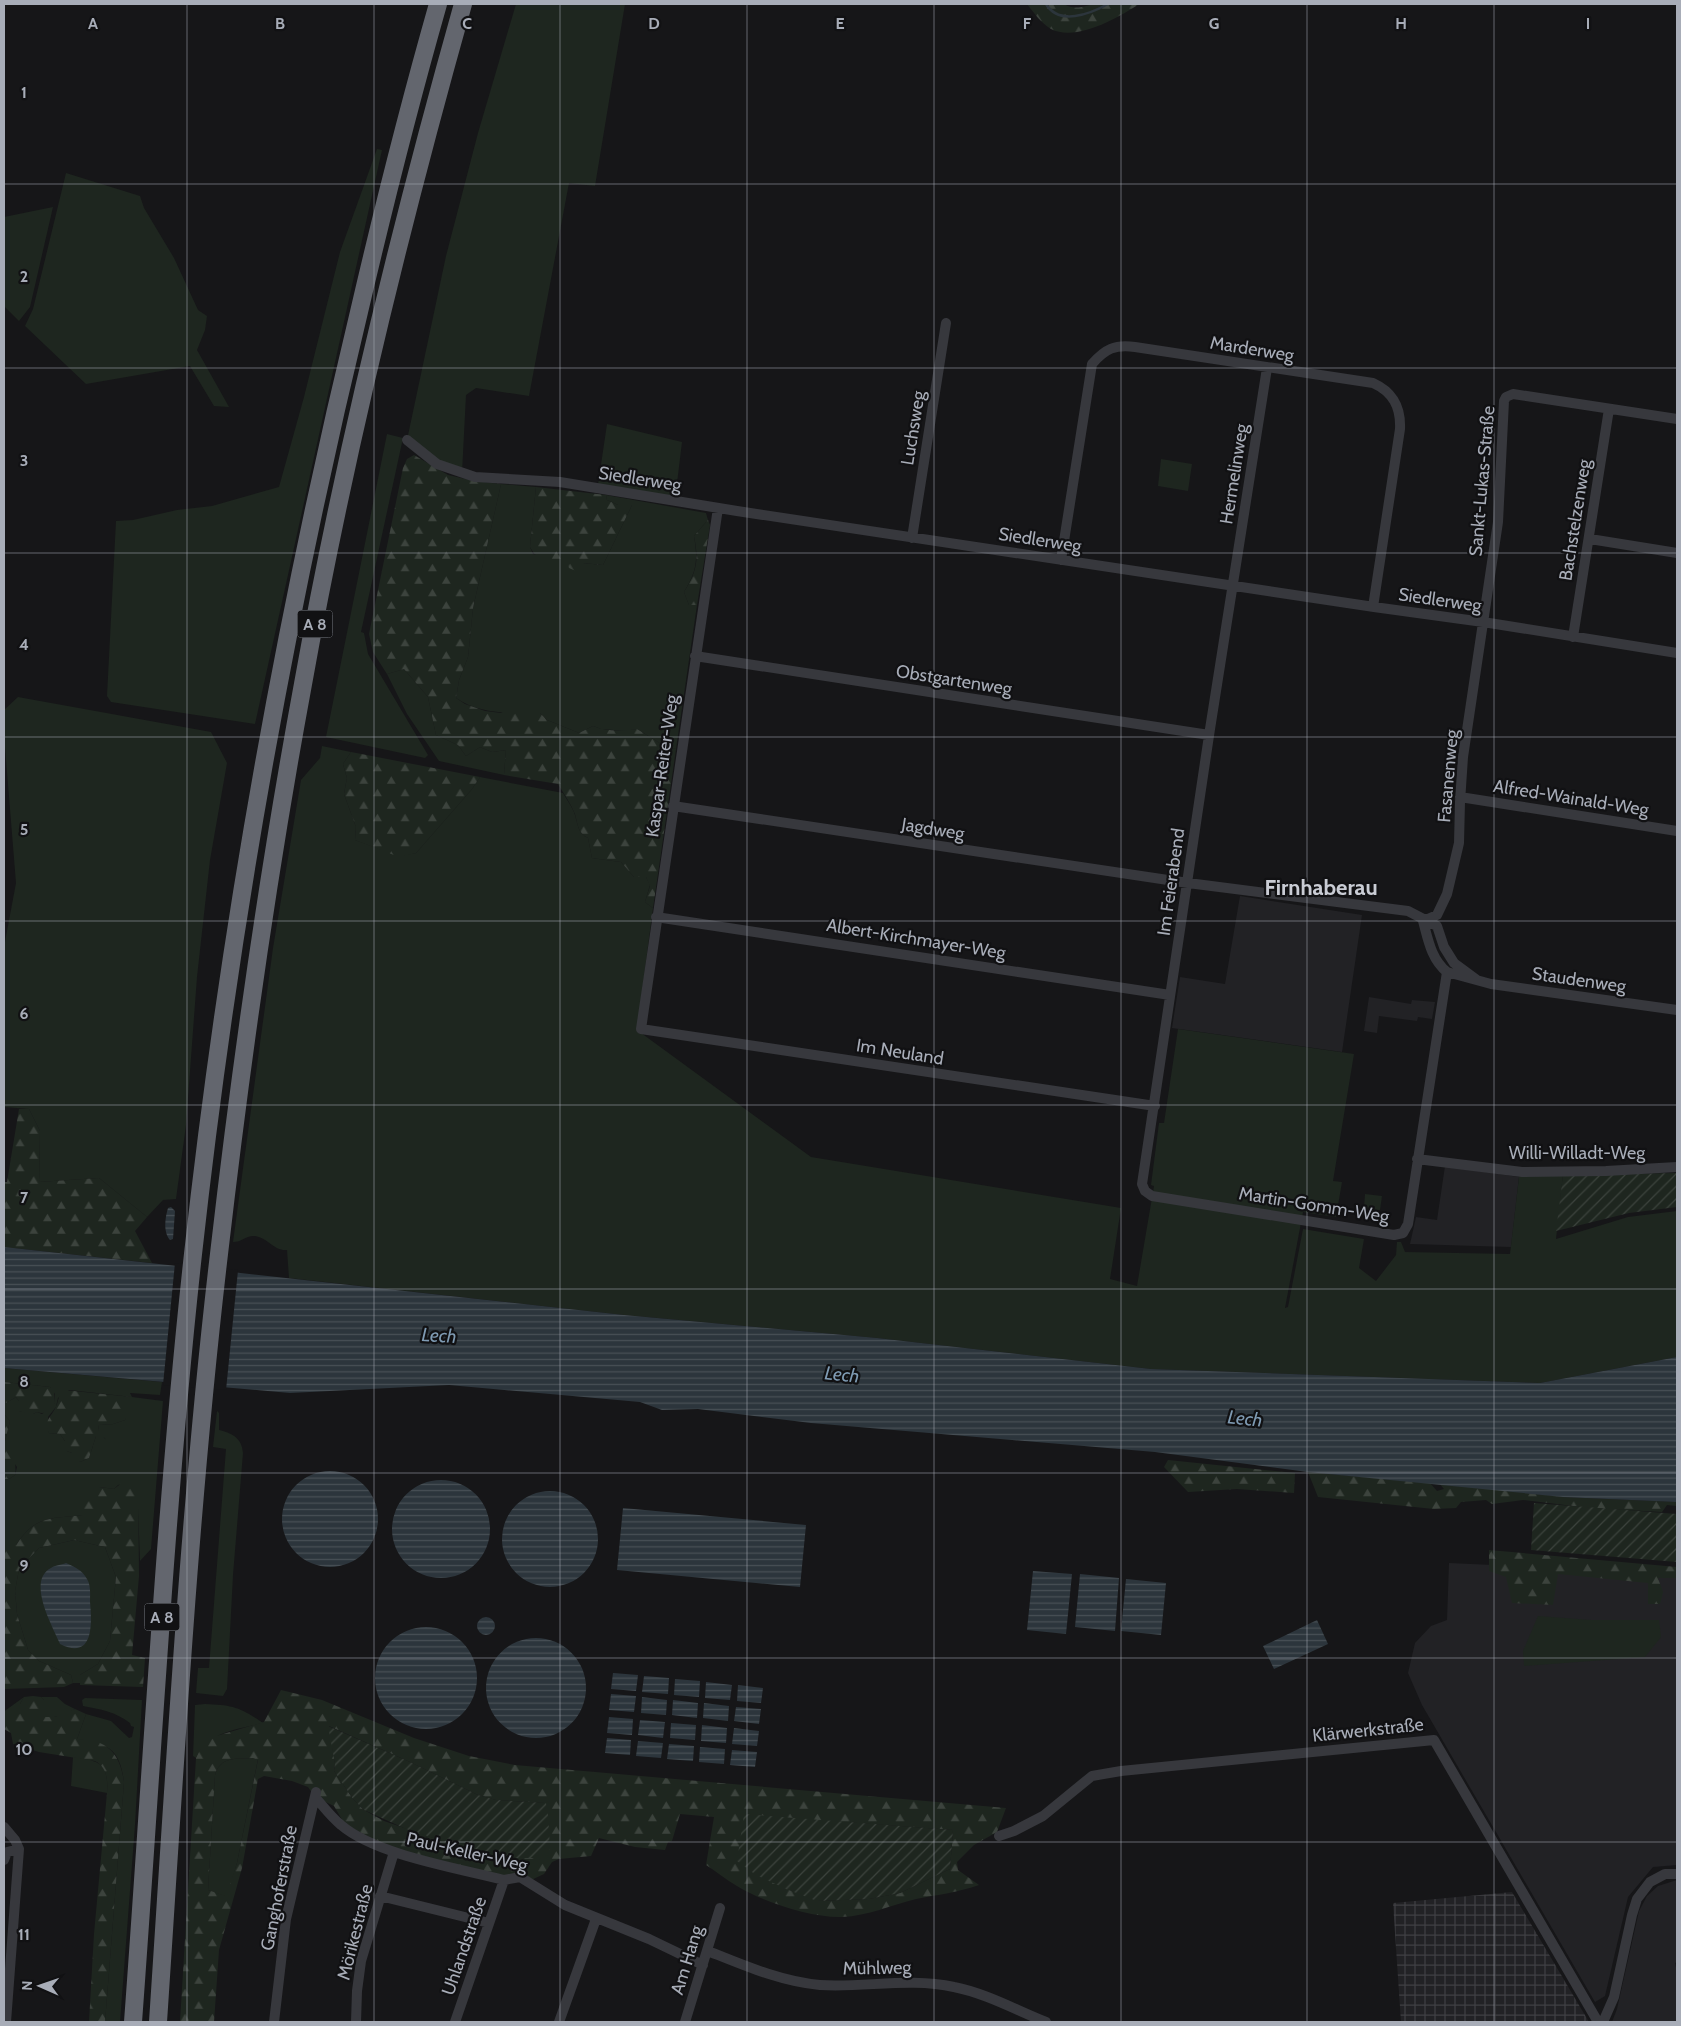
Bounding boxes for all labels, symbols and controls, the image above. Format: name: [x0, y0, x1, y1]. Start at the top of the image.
text: A: [88, 14, 98, 33]
text: B: [275, 14, 285, 33]
text: C: [462, 14, 472, 33]
text: D: [648, 14, 660, 33]
text: E: [835, 14, 845, 33]
text: F: [1023, 14, 1032, 33]
text: G: [1209, 14, 1219, 33]
text: H: [1395, 14, 1407, 33]
text: I: [1586, 14, 1590, 33]
text: 1: [21, 83, 27, 102]
text: 2: [20, 267, 28, 286]
street label: Marderweg: [1208, 332, 1297, 367]
street label: Luchsweg: [896, 388, 930, 467]
street label: Sankt-Lukas-Straße: [1464, 405, 1500, 557]
street label: Hermelinweg: [1215, 421, 1253, 526]
text: 3: [20, 451, 28, 470]
street label: Bachstelzenweg: [1555, 457, 1596, 582]
street label: Siedlerweg: [597, 462, 684, 497]
street label: Siedlerweg: [997, 523, 1084, 558]
street label: Siedlerweg: [1397, 583, 1484, 617]
road number: A 8: [298, 610, 332, 638]
text: 4: [19, 635, 29, 654]
street label: Obstgartenweg: [895, 660, 1014, 700]
street label: Kaspar-Reiter-Weg: [641, 692, 683, 839]
street label: Fasanenweg: [1433, 727, 1463, 824]
street label: Alfred-Wainald-Weg: [1492, 775, 1651, 821]
street label: Jagdweg: [899, 813, 967, 845]
text: 5: [20, 820, 28, 839]
street label: Im Feierabend: [1153, 827, 1189, 937]
district label: Firnhaberau: [1264, 874, 1378, 901]
street label: Albert-Kirchmayer-Weg: [825, 914, 1008, 964]
street label: Staudenweg: [1531, 963, 1628, 998]
text: 6: [20, 1004, 29, 1023]
street label: Im Neuland: [855, 1034, 945, 1070]
street label: Willi-Willadt-Weg: [1509, 1142, 1646, 1164]
street label: Martin-Gomm-Weg: [1237, 1182, 1392, 1228]
text: 7: [20, 1188, 29, 1207]
water label: Lech: [421, 1323, 457, 1348]
water label: Lech: [823, 1361, 860, 1388]
text: 8: [19, 1372, 29, 1391]
water label: Lech: [1226, 1405, 1263, 1432]
text: 9: [20, 1556, 29, 1575]
road number: A 8: [144, 1604, 180, 1630]
street label: Klärwerkstraße: [1311, 1713, 1425, 1747]
text: 10: [15, 1740, 33, 1759]
street label: Ganghoferstraße: [256, 1823, 302, 1953]
street label: Paul-Keller-Weg: [404, 1827, 531, 1877]
street label: Mörikestraße: [332, 1882, 378, 1982]
street label: Uhlandstraße: [437, 1894, 491, 1998]
street label: Am Hang: [666, 1922, 708, 1997]
text: 11: [18, 1925, 30, 1944]
street label: Mühlweg: [842, 1956, 913, 1980]
north arrow: [15, 1961, 65, 2011]
text: N: [18, 1980, 36, 1991]

